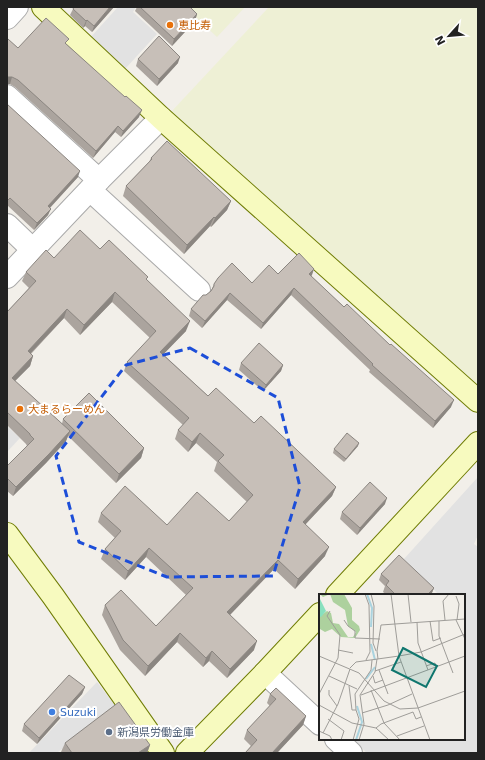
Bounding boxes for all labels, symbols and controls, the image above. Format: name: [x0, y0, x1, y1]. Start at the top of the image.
north arrow: [429, 16, 469, 56]
place label: 恵比寿: [178, 19, 211, 32]
marker: 恵比寿: [165, 20, 175, 30]
text: N: [433, 33, 448, 47]
place label: 大まるらーめん: [28, 403, 105, 416]
marker: 大まるらーめん: [15, 404, 25, 414]
inset map: [319, 594, 465, 740]
place label: Suzuki: [60, 706, 96, 719]
marker: Suzuki: [47, 707, 57, 717]
place label: 新潟県労働金庫: [117, 726, 194, 739]
marker: 新潟県労働金庫: [104, 727, 114, 737]

